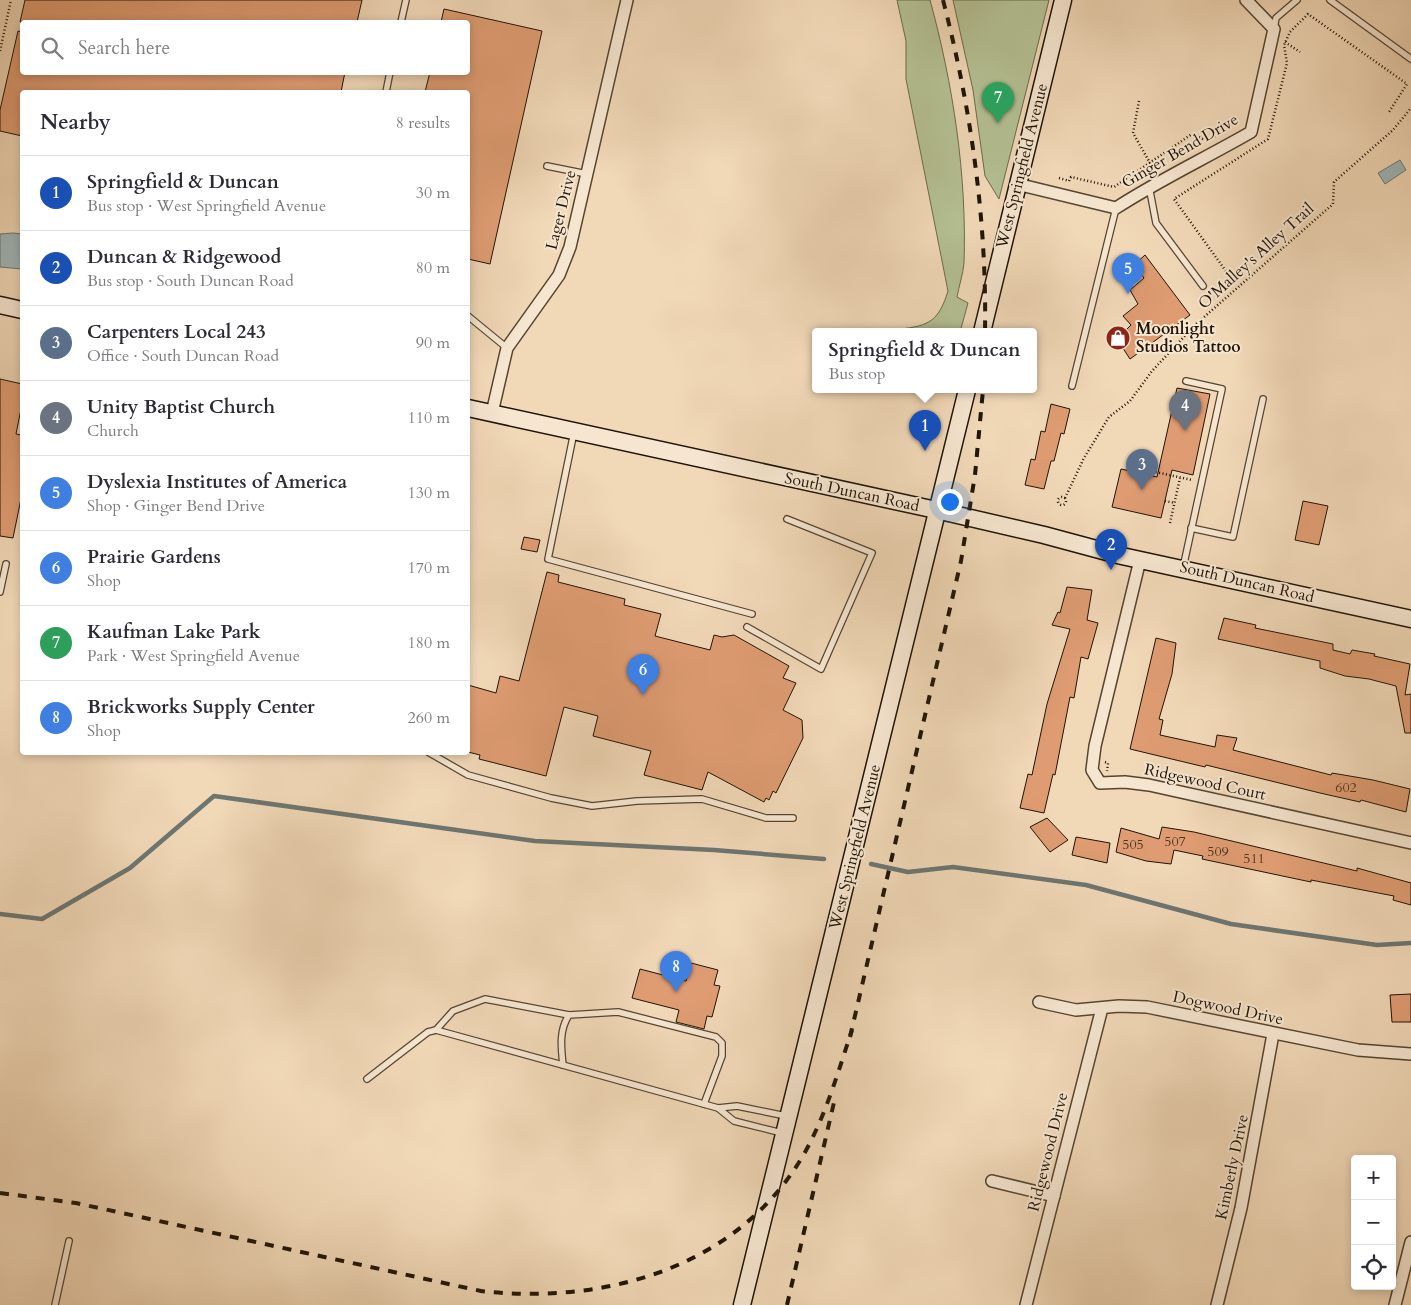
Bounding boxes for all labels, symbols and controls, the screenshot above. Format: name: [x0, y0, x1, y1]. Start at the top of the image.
search box: [20, 20, 470, 75]
icon: search: [38, 34, 66, 62]
text: Search here: [78, 35, 170, 61]
street label: West Springfield Avenue: [991, 81, 1053, 252]
pin: 7: [982, 82, 1014, 123]
text: Nearby: [40, 108, 111, 137]
street label: Ginger Bend Drive: [1118, 109, 1242, 193]
text: 8 results: [396, 112, 450, 134]
street label: Lager Drive: [540, 168, 582, 252]
text: Springfield & Duncan: [87, 169, 279, 195]
text: 1: [52, 182, 60, 204]
text: 30 m: [416, 182, 450, 204]
text: Bus stop · West Springfield Avenue: [87, 195, 326, 217]
street label: O'Malley's Alley Trail: [1193, 198, 1319, 314]
text: Duncan & Ridgewood: [87, 244, 281, 270]
pin: 5: [1112, 253, 1144, 294]
text: 2: [52, 257, 60, 279]
text: 80 m: [416, 257, 450, 279]
text: Bus stop · South Duncan Road: [87, 270, 294, 292]
place label: Moonlight Studios Tattoo: [1136, 318, 1241, 358]
text: Carpenters Local 243: [87, 319, 266, 345]
shop icon: Moonlight Studios Tattoo: [1105, 325, 1131, 351]
popup: [812, 328, 1037, 393]
text: 3: [52, 332, 60, 354]
text: 90 m: [416, 332, 450, 354]
text: Springfield & Duncan: [829, 337, 1020, 363]
text: Office · South Duncan Road: [87, 345, 279, 367]
text: Bus stop: [829, 363, 885, 385]
pin: 4: [1169, 390, 1201, 431]
text: Unity Baptist Church: [87, 394, 275, 420]
text: 4: [52, 407, 60, 429]
text: 110 m: [408, 407, 450, 429]
pin: 1: [909, 410, 941, 451]
text: Church: [87, 420, 139, 442]
pin: 3: [1126, 449, 1158, 490]
street label: South Duncan Road: [783, 467, 922, 517]
text: Dyslexia Institutes of America: [87, 469, 347, 495]
text: 5: [52, 482, 60, 504]
text: 130 m: [408, 482, 450, 504]
your location: [937, 489, 963, 515]
text: Shop · Ginger Bend Drive: [87, 495, 265, 517]
pin: 2: [1095, 529, 1127, 570]
text: Prairie Gardens: [87, 544, 221, 570]
street label: South Duncan Road: [1178, 556, 1317, 608]
text: 6: [52, 557, 60, 579]
text: 170 m: [408, 557, 450, 579]
text: Shop: [87, 570, 121, 592]
text: Kaufman Lake Park: [87, 619, 261, 645]
text: 7: [52, 632, 60, 654]
text: 180 m: [408, 632, 450, 654]
text: Park · West Springfield Avenue: [87, 645, 300, 667]
pin: 6: [627, 654, 659, 695]
text: Brickworks Supply Center: [87, 694, 315, 720]
text: 8: [52, 707, 60, 729]
text: 260 m: [408, 707, 450, 729]
text: Shop: [87, 720, 121, 742]
street label: Ridgewood Court: [1142, 758, 1268, 806]
street label: West Springfield Avenue: [824, 762, 886, 933]
house number: 602: [1335, 778, 1357, 797]
house number: 507: [1164, 832, 1186, 851]
house number: 505: [1122, 835, 1144, 854]
house number: 509: [1207, 842, 1229, 861]
house number: 511: [1243, 849, 1265, 868]
pin: 8: [660, 951, 692, 992]
street label: Dogwood Drive: [1171, 986, 1285, 1030]
street label: Ridgewood Drive: [1023, 1090, 1073, 1214]
street label: Kimberly Drive: [1210, 1112, 1254, 1222]
map controls: [1351, 1155, 1396, 1290]
button: +: [1351, 1155, 1396, 1200]
button: −: [1351, 1200, 1396, 1245]
button: locate: [1351, 1245, 1396, 1290]

